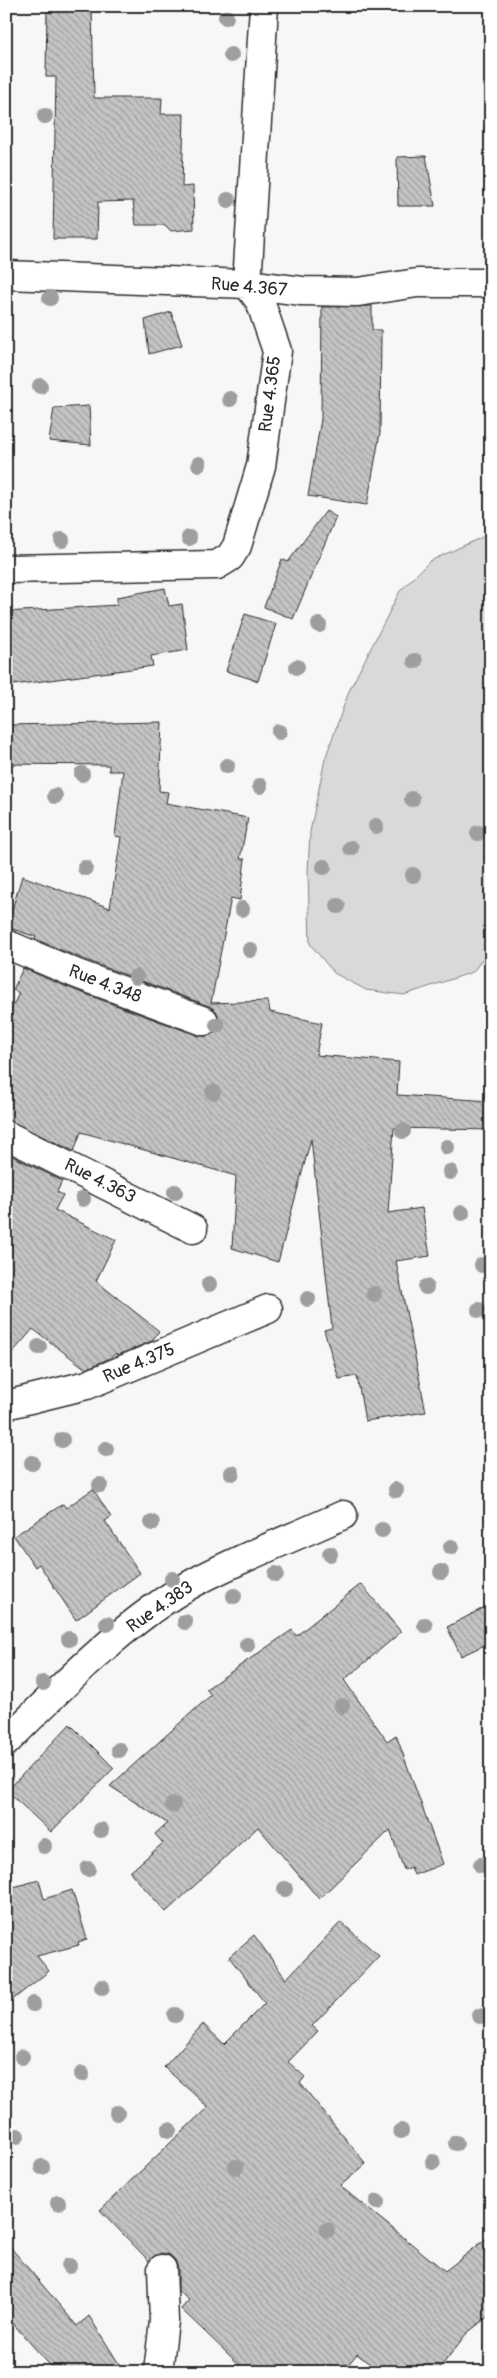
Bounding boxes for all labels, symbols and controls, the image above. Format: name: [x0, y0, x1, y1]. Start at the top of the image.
street label: Rue 4.367: [210, 272, 289, 302]
street label: Rue 4.365: [254, 354, 286, 434]
street label: Rue 4.348: [65, 960, 145, 1008]
street label: Rue 4.363: [60, 1153, 140, 1209]
street label: Rue 4.375: [100, 1338, 178, 1388]
street label: Rue 4.383: [122, 1576, 198, 1638]

